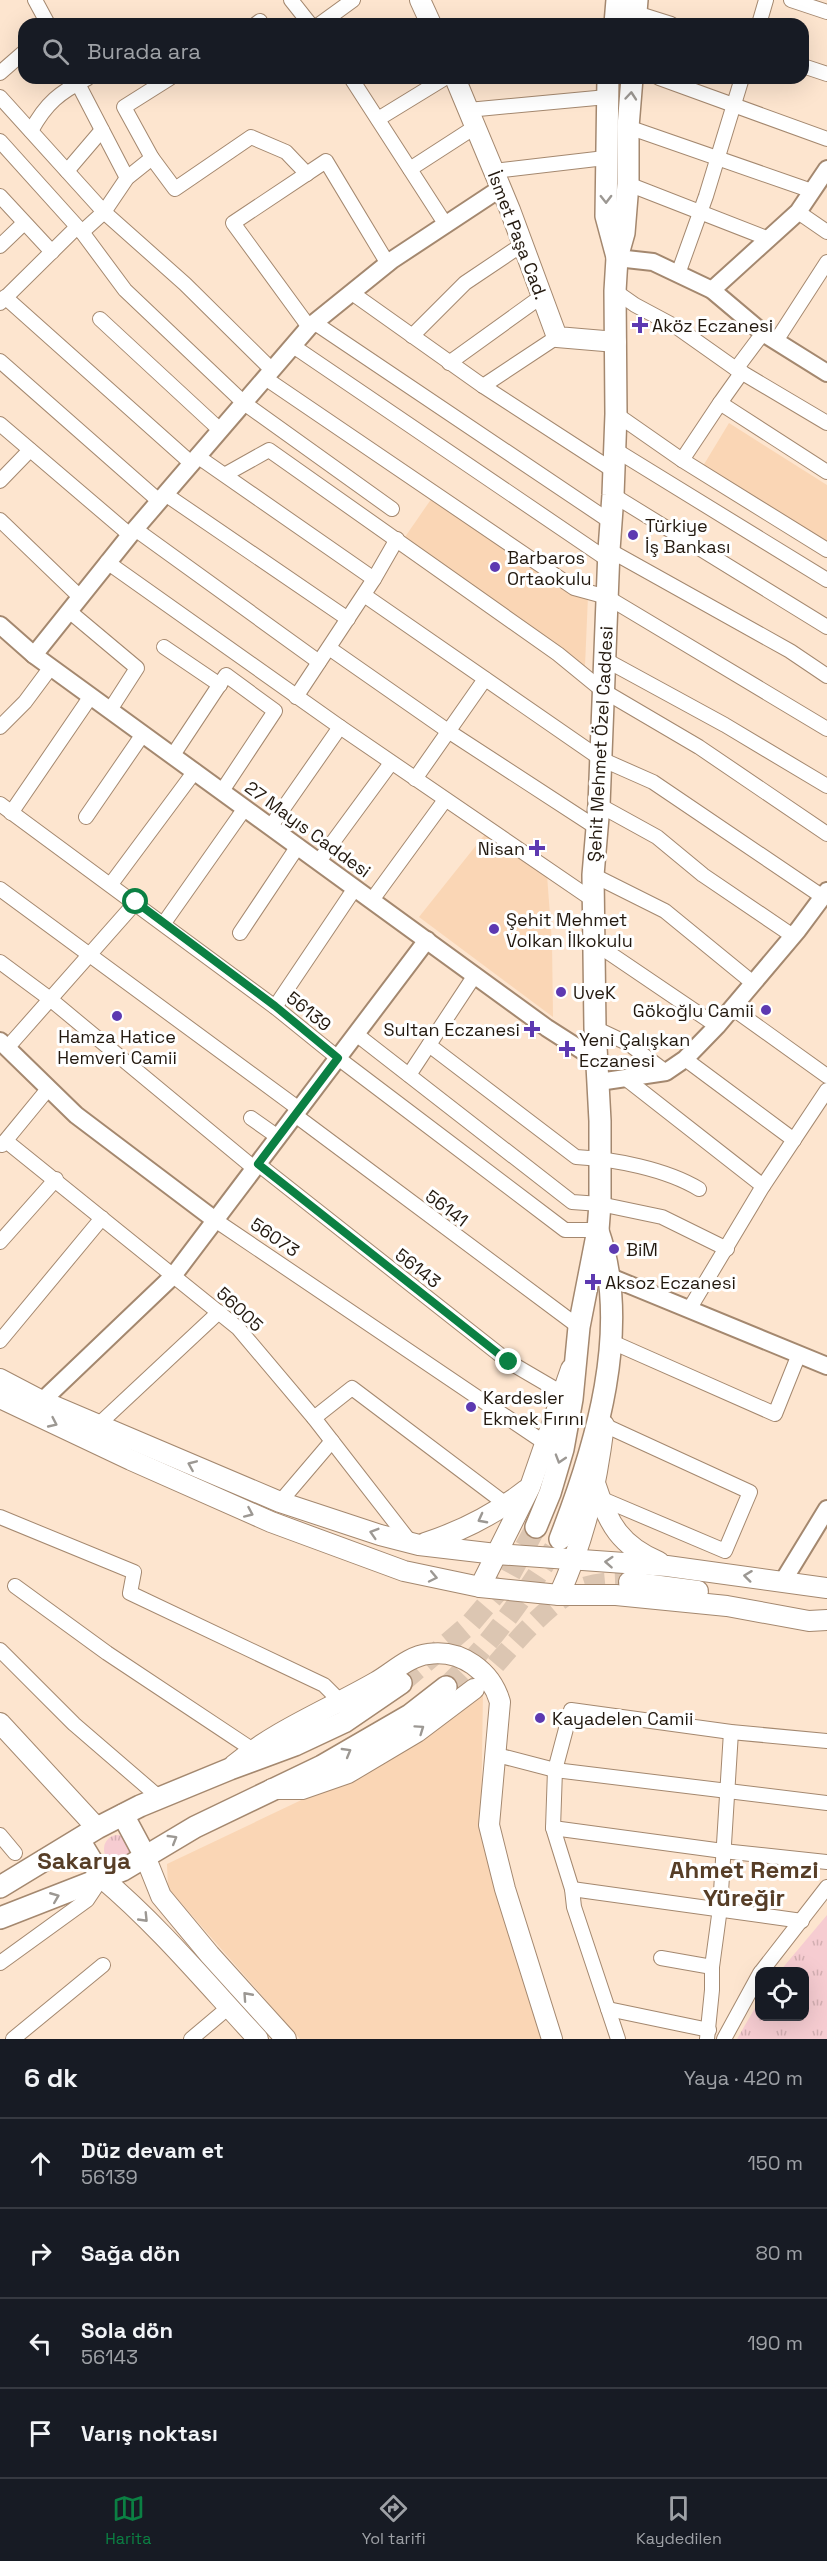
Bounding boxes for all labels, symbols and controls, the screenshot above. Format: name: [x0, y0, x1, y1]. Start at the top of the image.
search box: [18, 18, 809, 84]
icon: search: [39, 35, 72, 68]
text: Burada ara: [87, 37, 201, 65]
one-way arrow: [624, 91, 637, 100]
street label: İsmet Paşa Cad.: [483, 168, 553, 302]
one-way arrow: [600, 195, 612, 204]
place label: Aköz Eczanesi: [652, 314, 773, 337]
marker: Aköz Eczanesi: [633, 318, 647, 332]
place label: Türkiye İş Bankası: [645, 514, 730, 558]
marker: Türkiye İş Bankası: [626, 528, 640, 542]
place label: Barbaros Ortaokulu: [507, 546, 591, 590]
marker: Barbaros Ortaokulu: [488, 560, 502, 574]
street label: Şehit Mehmet Özel Caddesi: [582, 625, 618, 863]
street label: 27 Mayıs Caddesi: [241, 776, 375, 882]
place label: Nisan: [478, 837, 525, 860]
marker: Nisan: [530, 841, 544, 855]
route start: [122, 888, 148, 914]
place label: Şehit Mehmet Volkan İlkokulu: [506, 908, 633, 952]
marker: Şehit Mehmet Volkan İlkokulu: [487, 922, 501, 936]
place label: UveK: [573, 981, 616, 1004]
marker: UveK: [554, 985, 568, 999]
street label: 56139: [282, 986, 336, 1036]
place label: Gökoğlu Camii: [633, 999, 754, 1022]
marker: Gökoğlu Camii: [759, 1003, 773, 1017]
marker: Hamza Hatice Hemveri Camii: [110, 1009, 124, 1023]
place label: Sultan Eczanesi: [383, 1018, 520, 1041]
marker: Sultan Eczanesi: [525, 1022, 539, 1036]
place label: Hamza Hatice Hemveri Camii: [57, 1025, 177, 1069]
place label: Yeni Çalışkan Eczanesi: [579, 1028, 690, 1072]
marker: Yeni Çalışkan Eczanesi: [560, 1042, 574, 1056]
street label: 56141: [421, 1184, 473, 1232]
street label: 56073: [246, 1212, 304, 1262]
place label: BiM: [626, 1238, 658, 1261]
marker: BiM: [607, 1242, 621, 1256]
street label: 56143: [391, 1243, 445, 1293]
place label: Aksoz Eczanesi: [605, 1271, 736, 1294]
marker: Aksoz Eczanesi: [586, 1275, 600, 1289]
street label: 56005: [212, 1282, 268, 1336]
route end: [495, 1348, 521, 1374]
place label: Kardesler Ekmek Fırını: [483, 1386, 584, 1430]
marker: Kardesler Ekmek Fırını: [464, 1400, 478, 1414]
one-way arrow: [46, 1415, 57, 1427]
one-way arrow: [555, 1453, 567, 1464]
one-way arrow: [187, 1460, 198, 1472]
one-way arrow: [243, 1505, 254, 1517]
one-way arrow: [478, 1512, 488, 1523]
one-way arrow: [369, 1528, 380, 1540]
one-way arrow: [604, 1556, 613, 1569]
one-way arrow: [428, 1570, 438, 1583]
one-way arrow: [744, 1571, 753, 1583]
place label: Kayadelen Camii: [552, 1707, 693, 1730]
marker: Kayadelen Camii: [533, 1711, 547, 1725]
one-way arrow: [414, 1725, 425, 1736]
one-way arrow: [341, 1747, 351, 1759]
one-way arrow: [167, 1835, 177, 1847]
district label: Sakarya: [37, 1845, 131, 1876]
district label: Ahmet Remzi Yüreğir: [669, 1854, 819, 1913]
one-way arrow: [48, 1892, 59, 1904]
one-way arrow: [137, 1911, 148, 1922]
map controls: [755, 1967, 809, 2021]
button: locate: [755, 1967, 809, 2021]
one-way arrow: [243, 1992, 254, 2002]
text: 6 dk: [24, 2061, 78, 2095]
text: Yaya · 420 m: [684, 2065, 803, 2091]
text: Düz devam et: [81, 2136, 224, 2164]
icon: ahead: [24, 2147, 57, 2180]
text: 150 m: [748, 2150, 803, 2176]
text: 56139: [81, 2164, 138, 2190]
icon: right: [24, 2237, 57, 2270]
text: Sağa dön: [81, 2239, 180, 2267]
text: 80 m: [755, 2240, 803, 2266]
text: Sola dön: [81, 2316, 173, 2344]
icon: left: [24, 2327, 57, 2360]
text: 190 m: [747, 2330, 803, 2356]
text: 56143: [81, 2344, 138, 2370]
icon: arrive: [24, 2417, 57, 2450]
text: Varış noktası: [81, 2419, 218, 2447]
tab: Harita: [105, 2492, 151, 2549]
tab: Yol tarifi: [362, 2492, 426, 2549]
tab: Kaydedilen: [636, 2492, 722, 2549]

